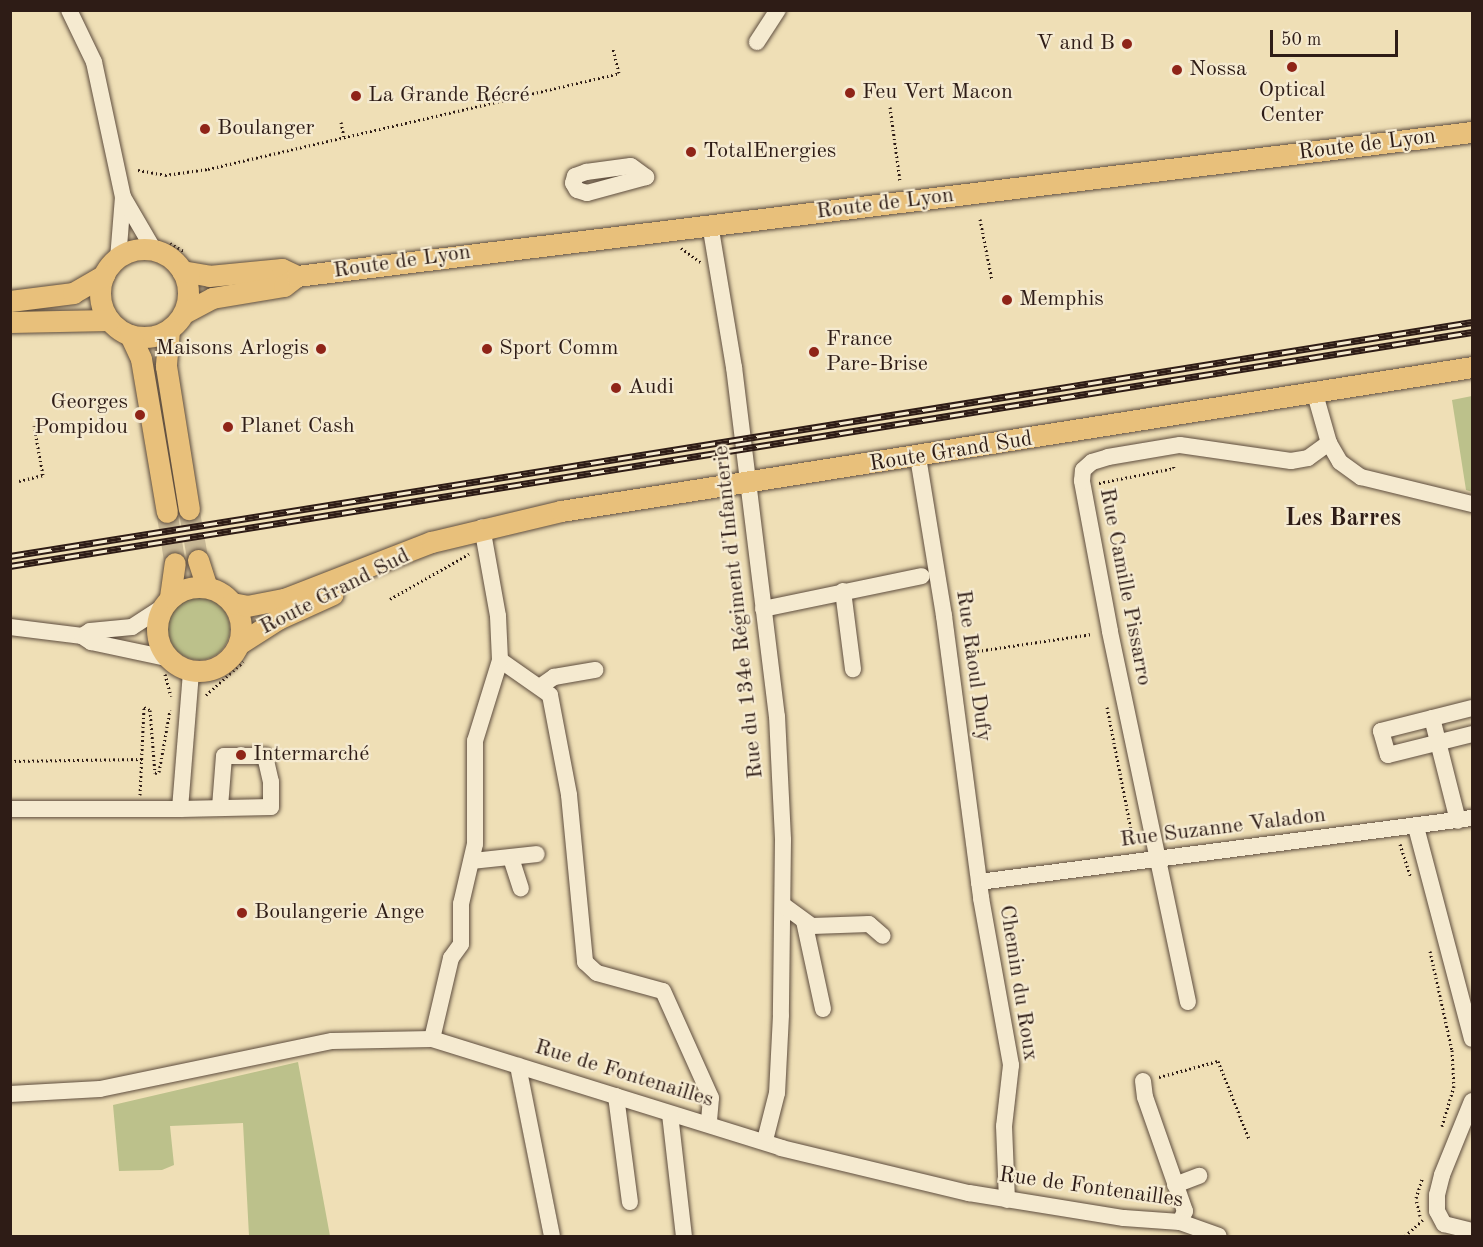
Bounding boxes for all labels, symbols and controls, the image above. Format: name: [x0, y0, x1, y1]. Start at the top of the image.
scale bar: [1273, 18, 1400, 56]
place label: V and B: [1036, 31, 1115, 57]
text: 50 m: [1281, 31, 1321, 49]
marker: V and B: [1120, 37, 1134, 51]
place label: Nossa: [1189, 57, 1247, 83]
marker: Optical Center: [1285, 60, 1299, 74]
marker: Nossa: [1170, 63, 1184, 77]
place label: Optical Center: [1259, 77, 1325, 128]
place label: Feu Vert Macon: [862, 80, 1013, 106]
place label: La Grande Récré: [368, 83, 530, 109]
marker: Feu Vert Macon: [843, 86, 857, 100]
marker: La Grande Récré: [349, 89, 363, 103]
place label: Boulanger: [217, 116, 315, 142]
marker: Boulanger: [198, 122, 212, 136]
street label: Route de Lyon: [1297, 123, 1437, 167]
place label: TotalEnergies: [703, 139, 836, 165]
marker: TotalEnergies: [684, 145, 698, 159]
street label: Route de Lyon: [815, 182, 955, 226]
street label: Route de Lyon: [332, 239, 472, 285]
place label: Memphis: [1019, 287, 1104, 313]
marker: Memphis: [1000, 293, 1014, 307]
place label: France Pare-Brise: [826, 326, 928, 378]
place label: Maisons Arlogis: [156, 336, 309, 362]
place label: Sport Comm: [499, 336, 618, 362]
marker: Maisons Arlogis: [314, 342, 328, 356]
marker: Sport Comm: [480, 342, 494, 356]
marker: France Pare-Brise: [807, 345, 821, 359]
place label: Audi: [628, 375, 674, 401]
marker: Audi: [609, 381, 623, 395]
place label: Georges Pompidou: [34, 389, 128, 440]
marker: Georges Pompidou: [133, 408, 147, 422]
place label: Planet Cash: [240, 414, 355, 440]
marker: Planet Cash: [221, 420, 235, 434]
street label: Route Grand Sud: [868, 426, 1034, 478]
street label: Rue du 134e Régiment d'Infanterie: [708, 444, 770, 780]
street label: Rue Camille Pissarro: [1093, 486, 1157, 688]
district label: Les Barres: [1285, 506, 1401, 534]
street label: Route Grand Sud: [256, 543, 414, 641]
street label: Rue Raoul Dufy: [949, 588, 997, 744]
place label: Intermarché: [253, 742, 369, 768]
marker: Intermarché: [234, 748, 248, 762]
street label: Rue Suzanne Valadon: [1119, 802, 1327, 854]
place label: Boulangerie Ange: [254, 900, 424, 926]
street label: Chemin du Roux: [993, 903, 1043, 1063]
marker: Boulangerie Ange: [235, 906, 249, 920]
street label: Rue de Fontenailles: [531, 1034, 717, 1114]
street label: Rue de Fontenailles: [997, 1162, 1185, 1214]

